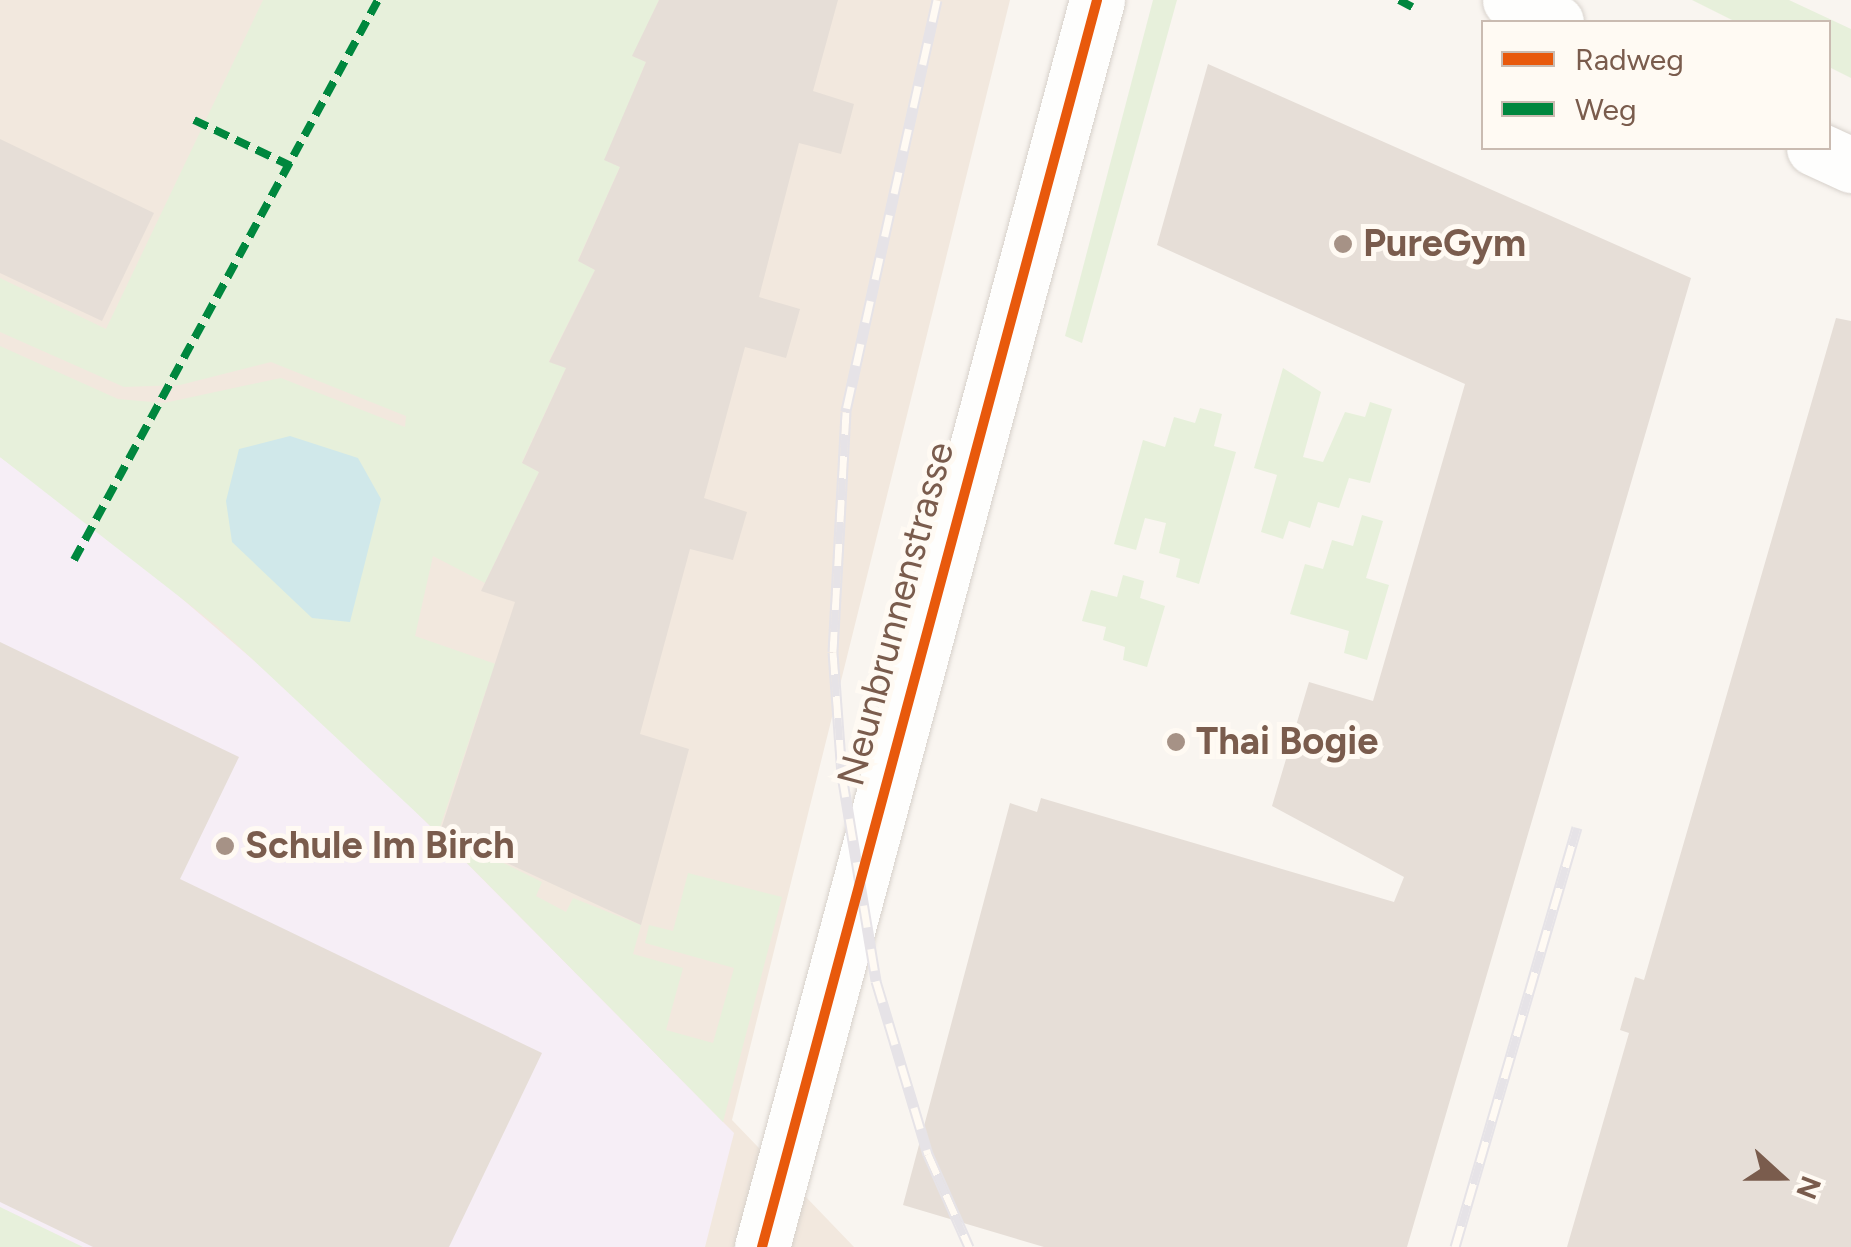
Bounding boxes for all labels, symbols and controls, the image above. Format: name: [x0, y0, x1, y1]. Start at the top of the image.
legend: [1481, 20, 1831, 150]
text: Radweg: [1575, 41, 1684, 78]
text: Weg: [1575, 91, 1637, 128]
place label: PureGym: [1363, 221, 1526, 267]
marker: PureGym: [1332, 233, 1354, 255]
street label: Neunbrunnenstrasse: [828, 437, 964, 791]
place label: Thai Bogie: [1196, 719, 1378, 765]
marker: Thai Bogie: [1165, 731, 1187, 753]
place label: Schule Im Birch: [245, 823, 515, 869]
marker: Schule Im Birch: [214, 835, 236, 857]
north arrow: [1731, 1127, 1831, 1227]
text: N: [1789, 1172, 1829, 1204]

